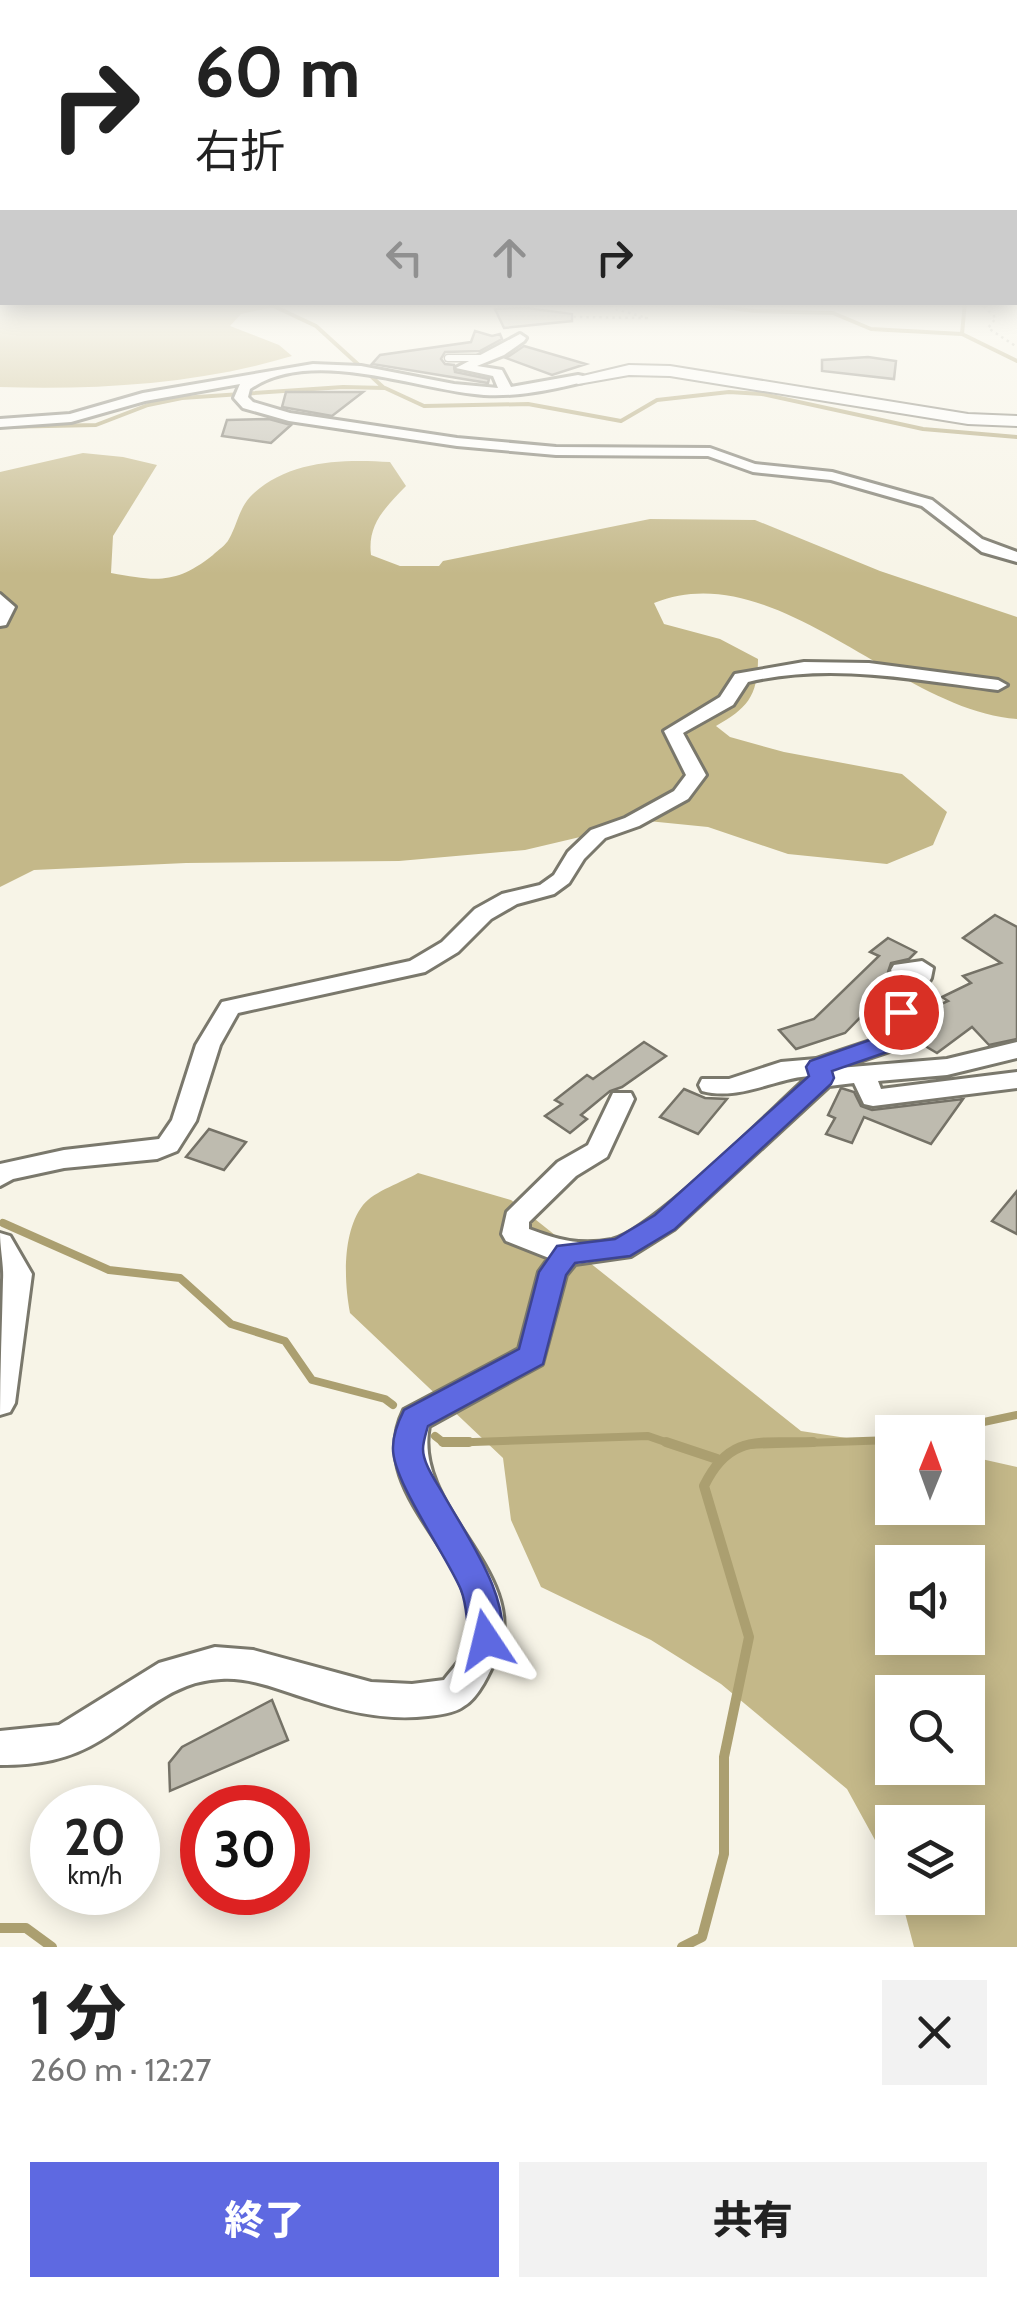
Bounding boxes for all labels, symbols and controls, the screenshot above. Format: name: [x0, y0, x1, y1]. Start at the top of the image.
text: 60 m: [195, 29, 360, 115]
icon: right: [30, 40, 160, 170]
text: 右折: [195, 124, 285, 178]
icon: left: [377, 230, 432, 285]
icon: ahead: [482, 230, 537, 285]
icon: right: [587, 230, 642, 285]
pin: [859, 970, 944, 1055]
icon: arrive: [874, 985, 929, 1040]
north arrow: [875, 1415, 985, 1525]
map controls: [875, 1415, 985, 1915]
button: sound: [875, 1545, 985, 1655]
position arrow: [434, 1588, 538, 1692]
button: search: [875, 1675, 985, 1785]
speed limit sign: 30: [180, 1785, 310, 1915]
button: layers: [875, 1805, 985, 1915]
text: 20: [64, 1807, 126, 1868]
text: km/h: [68, 1860, 122, 1890]
text: 1 分: [30, 1976, 126, 2049]
button: close: [882, 1980, 987, 2085]
text: 260 m · 12:27: [30, 2050, 211, 2089]
button: 終了: [30, 2162, 499, 2277]
button: 共有: [519, 2162, 987, 2277]

